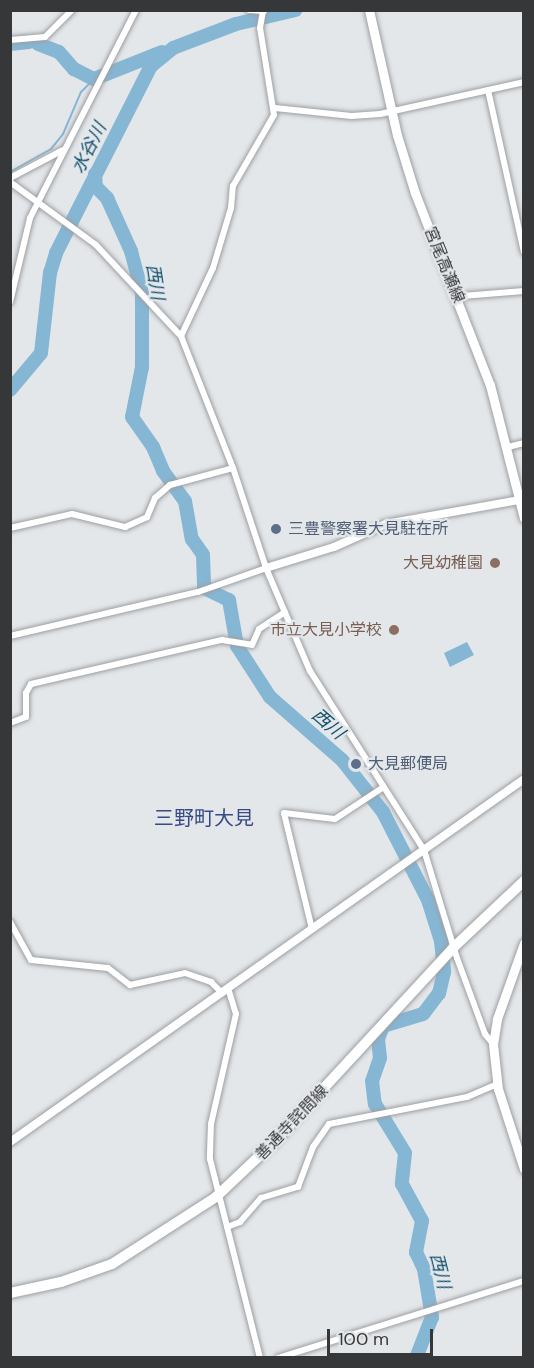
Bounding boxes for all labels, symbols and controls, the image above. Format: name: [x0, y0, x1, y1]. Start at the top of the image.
water label: 水谷川: [67, 119, 111, 177]
street label: 宮尾高瀬線: [420, 224, 468, 306]
water label: 西川: [142, 263, 168, 301]
place label: 三豊警察署大見駐在所: [288, 519, 448, 539]
marker: 三豊警察署大見駐在所: [269, 522, 283, 536]
place label: 大見幼稚園: [403, 553, 483, 573]
marker: 大見幼稚園: [488, 556, 502, 570]
place label: 市立大見小学校: [270, 620, 382, 640]
marker: 市立大見小学校: [387, 623, 401, 637]
water label: 西川: [307, 704, 349, 744]
place label: 大見郵便局: [368, 754, 448, 774]
marker: 大見郵便局: [349, 757, 363, 771]
district label: 三野町大見: [154, 806, 254, 830]
street label: 善通寺詫間線: [252, 1082, 332, 1164]
water label: 西川: [425, 1251, 455, 1291]
scale bar: [330, 1317, 436, 1355]
text: 100 m: [338, 1327, 389, 1351]

